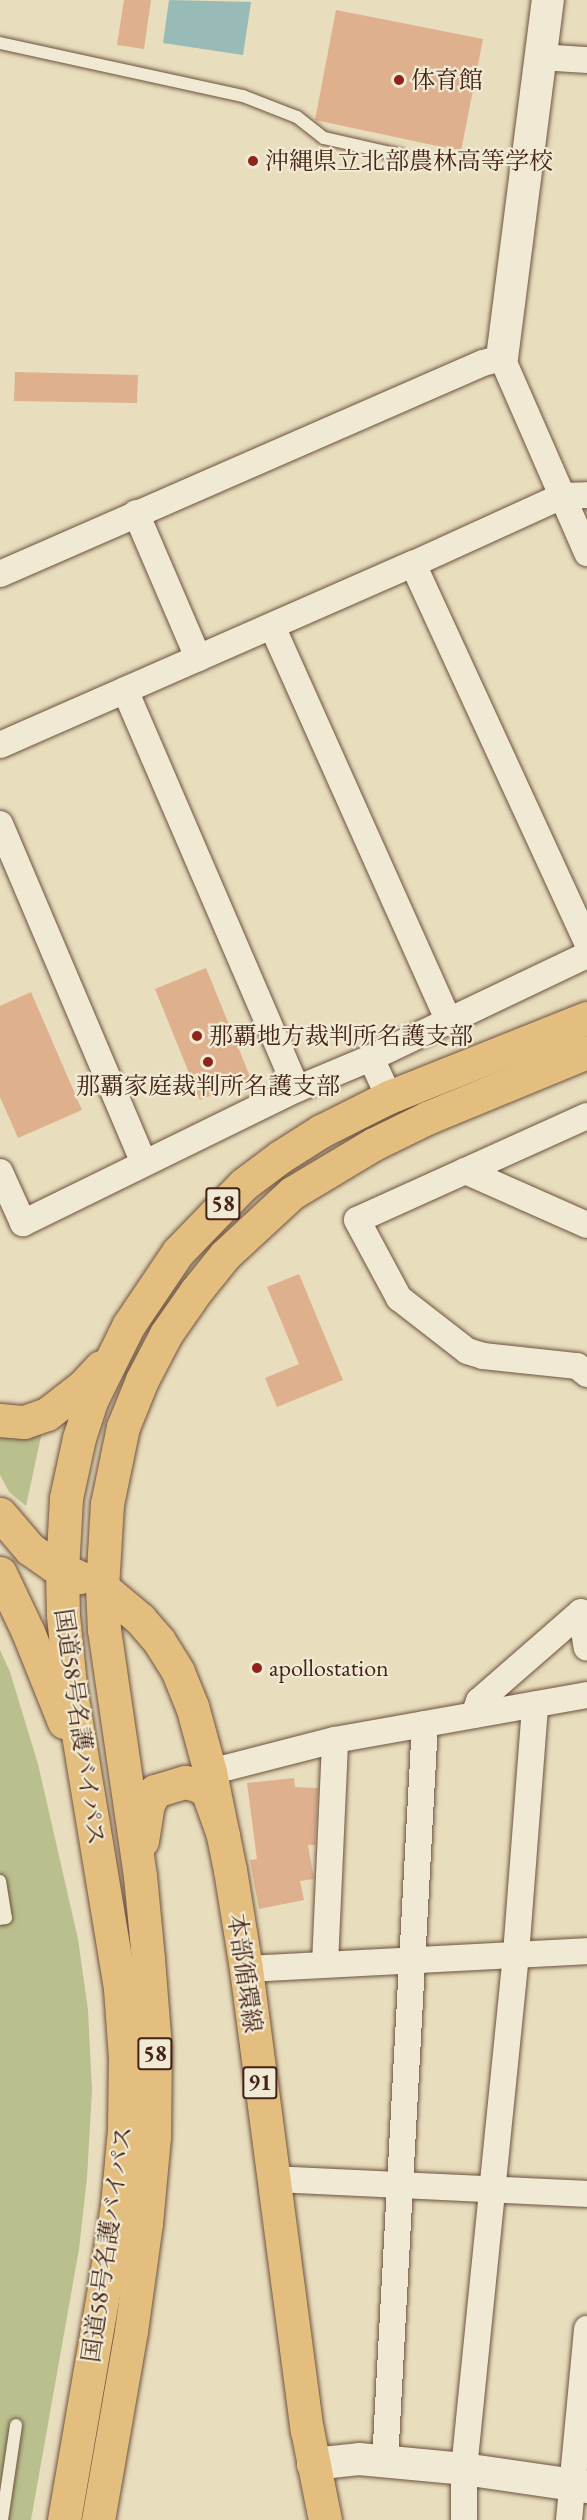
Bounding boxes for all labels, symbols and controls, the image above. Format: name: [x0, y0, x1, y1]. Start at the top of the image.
place label: 体育館: [411, 66, 483, 94]
marker: 体育館: [392, 73, 406, 87]
place label: 沖縄県立北部農林高等学校: [265, 147, 553, 175]
marker: 沖縄県立北部農林高等学校: [246, 154, 260, 168]
place label: 那覇地方裁判所名護支部: [209, 1022, 473, 1050]
marker: 那覇地方裁判所名護支部: [190, 1029, 204, 1043]
marker: 那覇家庭裁判所名護支部: [201, 1055, 215, 1069]
place label: 那覇家庭裁判所名護支部: [76, 1072, 340, 1100]
road number: 58: [205, 1185, 241, 1223]
street label: 国道58号名護バイパス: [49, 1607, 111, 1847]
place label: apollostation: [269, 1654, 389, 1682]
marker: apollostation: [250, 1661, 264, 1675]
street label: 本部循環線: [222, 1912, 268, 2034]
road number: 58: [137, 2035, 173, 2073]
road number: 91: [242, 2064, 278, 2102]
street label: 国道58号名護バイパス: [76, 2124, 138, 2364]

